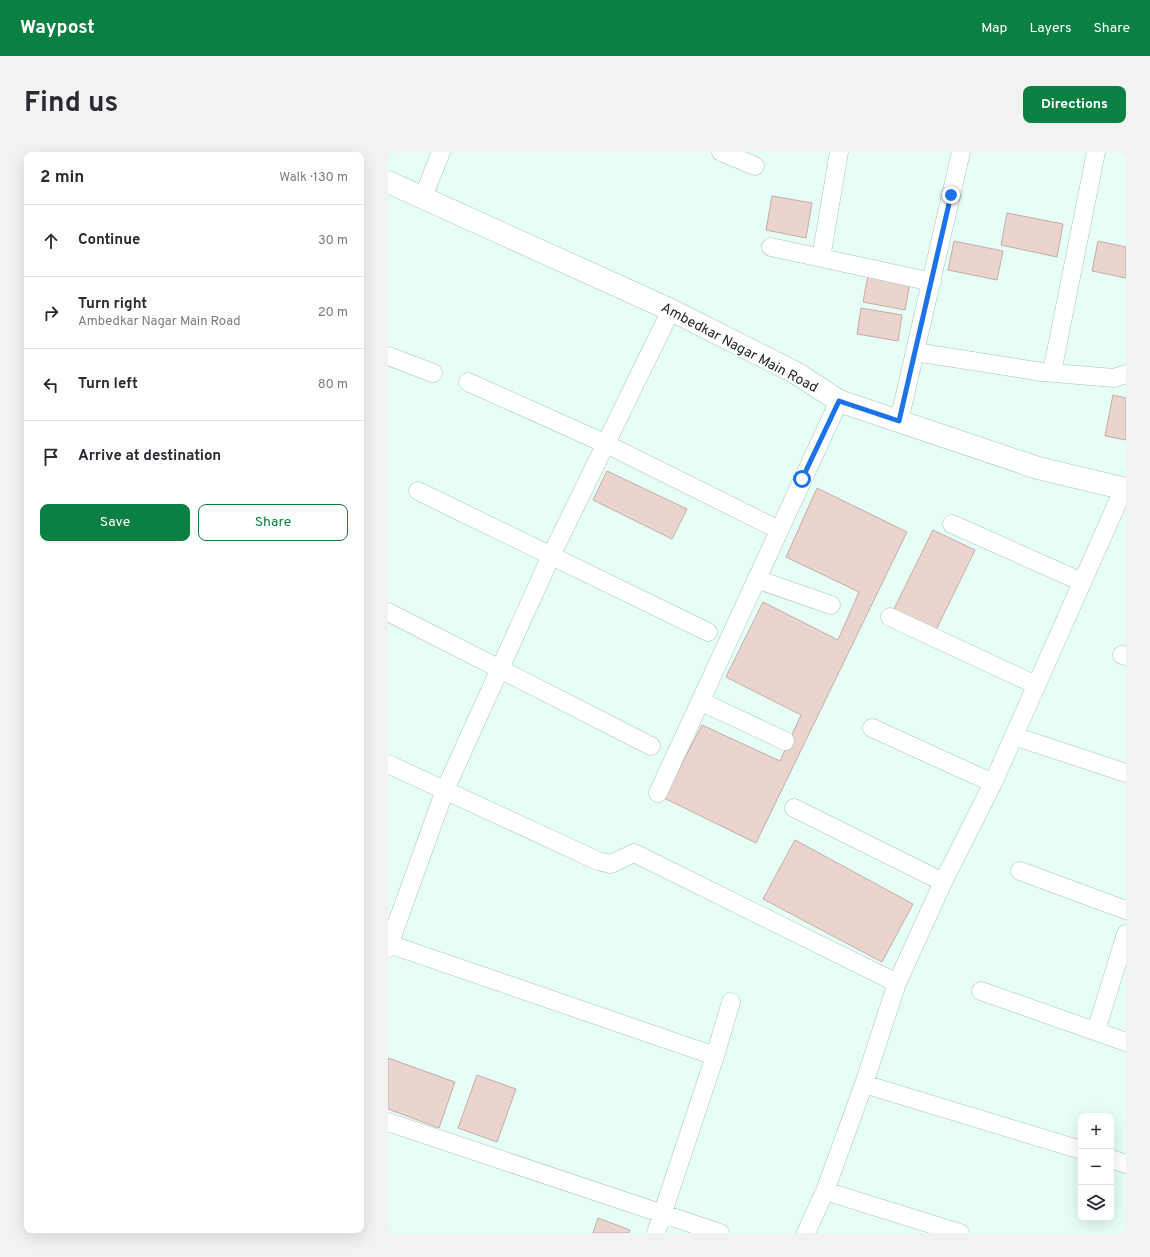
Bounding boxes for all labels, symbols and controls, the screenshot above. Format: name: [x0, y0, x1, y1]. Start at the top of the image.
text: Waypost: [20, 16, 95, 40]
text: Map: [981, 20, 1007, 37]
text: Layers: [1029, 20, 1071, 37]
text: Share: [1093, 20, 1130, 37]
text: Find us: [24, 86, 118, 122]
button: Directions: [1023, 86, 1126, 123]
text: 2 min: [40, 167, 84, 189]
text: Walk · 130 m: [279, 170, 348, 186]
route end: [942, 186, 960, 204]
icon: ahead: [40, 230, 62, 252]
text: Continue: [78, 231, 140, 250]
text: 30 m: [318, 233, 348, 249]
text: Turn right: [78, 295, 147, 314]
street label: Ambedkar Nagar Main Road: [658, 300, 821, 397]
icon: right: [40, 302, 62, 324]
text: 20 m: [318, 305, 348, 321]
text: Ambedkar Nagar Main Road: [78, 314, 241, 330]
icon: left: [40, 374, 62, 396]
text: Turn left: [78, 375, 138, 394]
text: 80 m: [318, 377, 348, 393]
icon: arrive: [40, 446, 62, 468]
text: Arrive at destination: [78, 447, 221, 466]
route start: [793, 470, 811, 488]
button: Save: [40, 504, 190, 541]
button: Share: [198, 504, 348, 541]
map controls: [1078, 1113, 1114, 1221]
button: +: [1078, 1113, 1114, 1149]
button: −: [1078, 1149, 1114, 1185]
button: layers: [1078, 1185, 1114, 1221]

